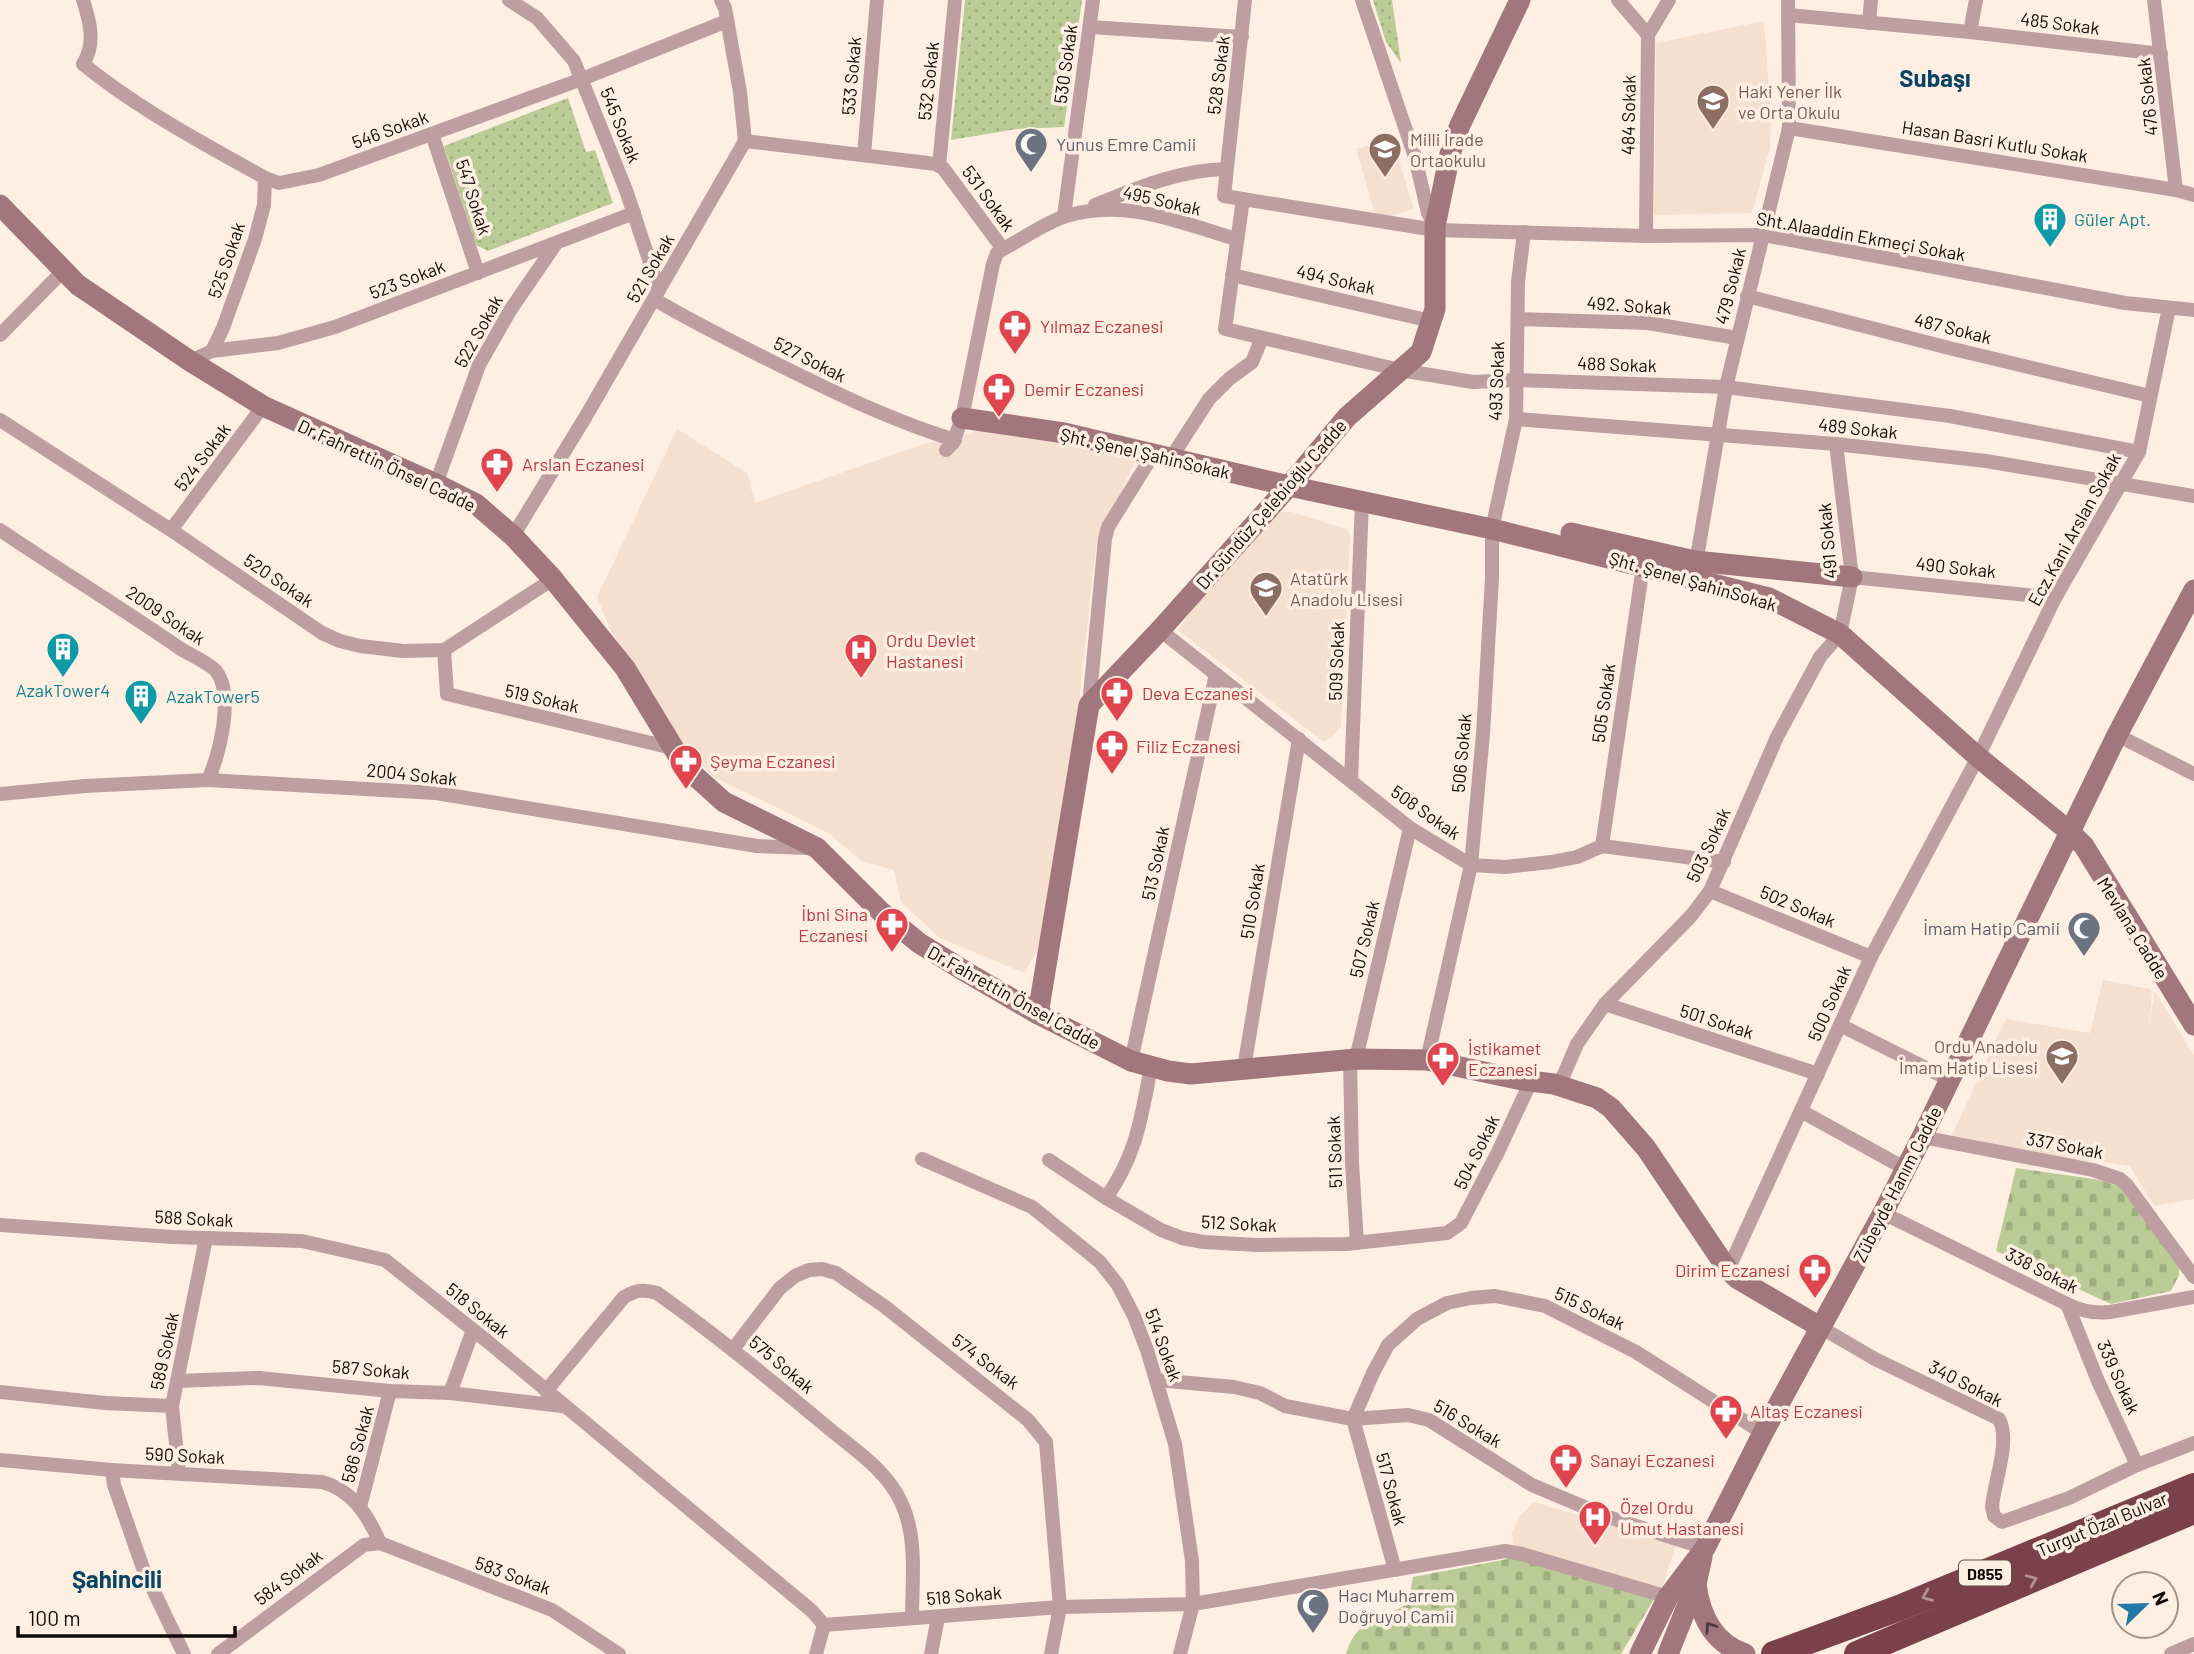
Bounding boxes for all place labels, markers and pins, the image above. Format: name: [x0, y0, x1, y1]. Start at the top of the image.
place label: Haki Yener İlk ve Orta Okulu: [1738, 80, 1842, 123]
school or university icon: Haki Yener İlk ve Orta Okulu: [1694, 82, 1732, 131]
mosque icon: Yunus Emre Camii: [1012, 125, 1050, 174]
place label: Milli İrade Ortaokulu: [1410, 128, 1486, 171]
school or university icon: Milli İrade Ortaokulu: [1366, 130, 1404, 179]
place label: Yunus Emre Camii: [1056, 133, 1196, 155]
building icon: Güler Apt.: [2031, 200, 2069, 249]
place label: Güler Apt.: [2074, 208, 2151, 230]
pharmacy icon: Yılmaz Eczanesi: [996, 307, 1034, 356]
place label: Yılmaz Eczanesi: [1040, 315, 1164, 337]
pharmacy icon: Demir Eczanesi: [980, 370, 1018, 419]
place label: Demir Eczanesi: [1024, 378, 1144, 400]
pharmacy icon: Arslan Eczanesi: [478, 445, 516, 494]
place label: Arslan Eczanesi: [522, 453, 645, 475]
place label: Atatürk Anadolu Lisesi: [1290, 567, 1403, 610]
school or university icon: Atatürk Anadolu Lisesi: [1247, 569, 1285, 618]
place label: Ordu Devlet Hastanesi: [886, 629, 976, 672]
building icon: AzakTower4: [44, 630, 82, 679]
hospital icon: Ordu Devlet Hastanesi: [842, 631, 880, 680]
pharmacy icon: Deva Eczanesi: [1098, 674, 1136, 723]
building icon: AzakTower5: [122, 677, 160, 726]
place label: AzakTower4: [16, 679, 110, 701]
place label: Deva Eczanesi: [1142, 682, 1253, 704]
place label: AzakTower5: [166, 685, 260, 707]
pharmacy icon: Filiz Eczanesi: [1093, 727, 1131, 776]
place label: Filiz Eczanesi: [1136, 735, 1241, 757]
pharmacy icon: Şeyma Eczanesi: [667, 742, 705, 791]
place label: Şeyma Eczanesi: [710, 750, 836, 772]
place label: İbni Sina Eczanesi: [798, 903, 868, 946]
pharmacy icon: İbni Sina Eczanesi: [873, 905, 911, 954]
mosque icon: İmam Hatip Camii: [2065, 909, 2103, 958]
place label: İmam Hatip Camii: [1923, 917, 2060, 939]
place label: Ordu Anadolu İmam Hatip Lisesi: [1899, 1035, 2038, 1078]
place label: İstikamet Eczanesi: [1468, 1037, 1541, 1080]
school or university icon: Ordu Anadolu İmam Hatip Lisesi: [2043, 1037, 2081, 1086]
pharmacy icon: İstikamet Eczanesi: [1424, 1039, 1462, 1088]
pharmacy icon: Dirim Eczanesi: [1796, 1251, 1834, 1300]
place label: Dirim Eczanesi: [1675, 1259, 1790, 1281]
pharmacy icon: Altaş Eczanesi: [1707, 1392, 1745, 1441]
place label: Altaş Eczanesi: [1750, 1400, 1863, 1422]
pharmacy icon: Sanayi Eczanesi: [1547, 1441, 1585, 1490]
place label: Sanayi Eczanesi: [1590, 1449, 1715, 1471]
place label: Özel Ordu Umut Hastanesi: [1620, 1496, 1744, 1539]
hospital icon: Özel Ordu Umut Hastanesi: [1576, 1498, 1614, 1547]
place label: Hacı Muharrem Doğruyol Camii: [1338, 1584, 1455, 1627]
mosque icon: Hacı Muharrem Doğruyol Camii: [1294, 1586, 1332, 1635]

